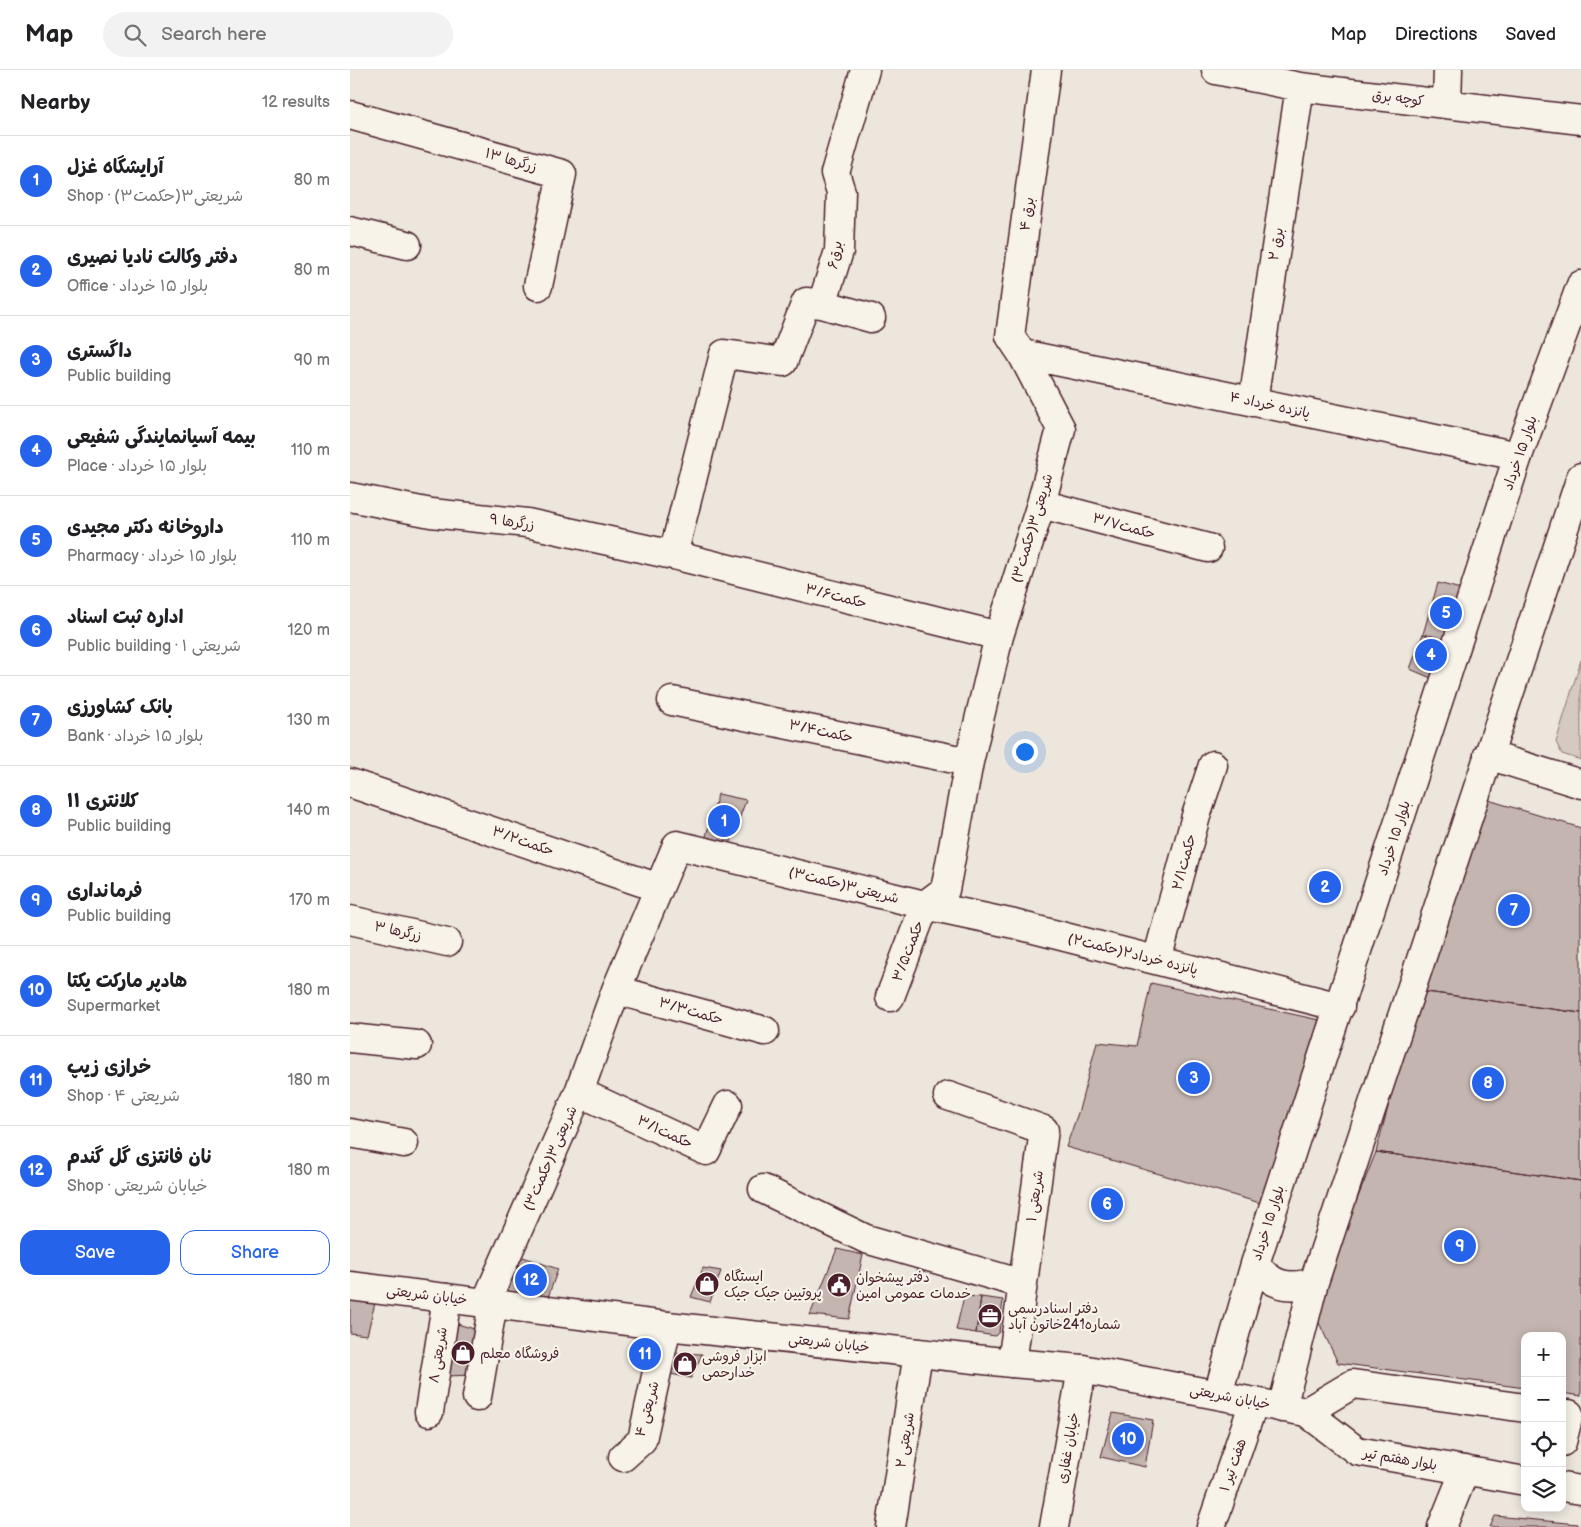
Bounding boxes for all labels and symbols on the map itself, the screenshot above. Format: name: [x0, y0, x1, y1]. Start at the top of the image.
street label: کوچه برق: [1371, 86, 1425, 111]
street label: زرگرها ۱۳: [483, 145, 539, 175]
street label: برق ۴: [1016, 196, 1038, 232]
street label: برق ۲: [1265, 226, 1287, 262]
street label: برق۶: [824, 239, 846, 271]
street label: پانزده خرداد ۴: [1228, 388, 1312, 423]
street label: بلوار ۱۵ خرداد: [1499, 413, 1541, 493]
street label: شریعتی۳(حکمت۳): [1007, 472, 1057, 584]
street label: حکمت۳/۷: [1091, 509, 1157, 543]
street label: زرگرها ۹: [488, 510, 536, 534]
street label: حکمت۳/۶: [803, 580, 869, 612]
pin: 5: [1430, 594, 1462, 632]
pin: 4: [1415, 636, 1447, 674]
street label: حکمت۳/۴: [787, 716, 855, 746]
your location: [1012, 739, 1038, 765]
street label: بلوار ۱۵ خرداد: [1374, 798, 1414, 878]
pin: 1: [708, 802, 740, 840]
street label: حکمت۳/۲: [490, 823, 556, 859]
street label: حکمت۲/۱: [1168, 832, 1200, 892]
street label: شریعتی۳(حکمت۳): [787, 863, 901, 907]
pin: 2: [1309, 868, 1341, 906]
pin: 7: [1498, 891, 1530, 929]
street label: زرگرها ۳: [373, 918, 423, 944]
street label: حکمت۳/۵: [889, 918, 927, 984]
street label: پانزده خرداد۲(حکمت۲): [1066, 930, 1200, 979]
street label: حکمت۳/۳: [657, 994, 725, 1028]
pin: 3: [1178, 1059, 1210, 1097]
pin: 8: [1472, 1064, 1504, 1102]
street label: شریعتی۳(حکمت۳): [519, 1103, 581, 1213]
street label: حکمت۳/۱: [634, 1112, 696, 1152]
street label: شریعتی ۱: [1023, 1169, 1047, 1223]
street label: بلوار ۱۵ خرداد: [1248, 1183, 1288, 1263]
pin: 6: [1091, 1185, 1123, 1223]
pin: 9: [1444, 1227, 1476, 1265]
pin: 12: [515, 1261, 547, 1299]
place label: ایستگاه پروتیین جیک جیک: [724, 1268, 822, 1302]
place label: دفتر پیشخوان خدمات عمومی امین: [856, 1269, 971, 1302]
shop icon: ایستگاه پروتیین جیک جیک: [694, 1271, 720, 1297]
public building icon: دفتر پیشخوان خدمات عمومی امین: [826, 1272, 852, 1298]
street label: خیابان شریعتی: [386, 1282, 468, 1308]
place label: دفتر اسنادرسمی شماره241خاتون آباد: [1008, 1300, 1121, 1333]
office icon: دفتر اسنادرسمی شماره241خاتون آباد: [977, 1303, 1003, 1329]
street label: شریعتی ۸: [425, 1326, 451, 1384]
street label: خیابان شریعتی: [788, 1330, 870, 1356]
pin: 11: [629, 1335, 661, 1373]
shop icon: فروشگاه معلم: [450, 1340, 476, 1366]
place label: فروشگاه معلم: [480, 1345, 559, 1364]
place label: ابزار فروشی خدارحمی: [702, 1348, 767, 1381]
shop icon: ابزار فروشی خدارحمی: [672, 1351, 698, 1377]
street label: شریعتی ۴: [631, 1379, 663, 1439]
street label: خیابان شریعتی: [1188, 1381, 1272, 1413]
street label: شریعتی ۲: [892, 1411, 918, 1469]
street label: خیابان غفاری: [1053, 1411, 1083, 1485]
pin: 10: [1112, 1420, 1144, 1458]
street label: هفت تیر ۱: [1216, 1436, 1250, 1494]
street label: بلوار هفتم تیر: [1360, 1444, 1439, 1476]

